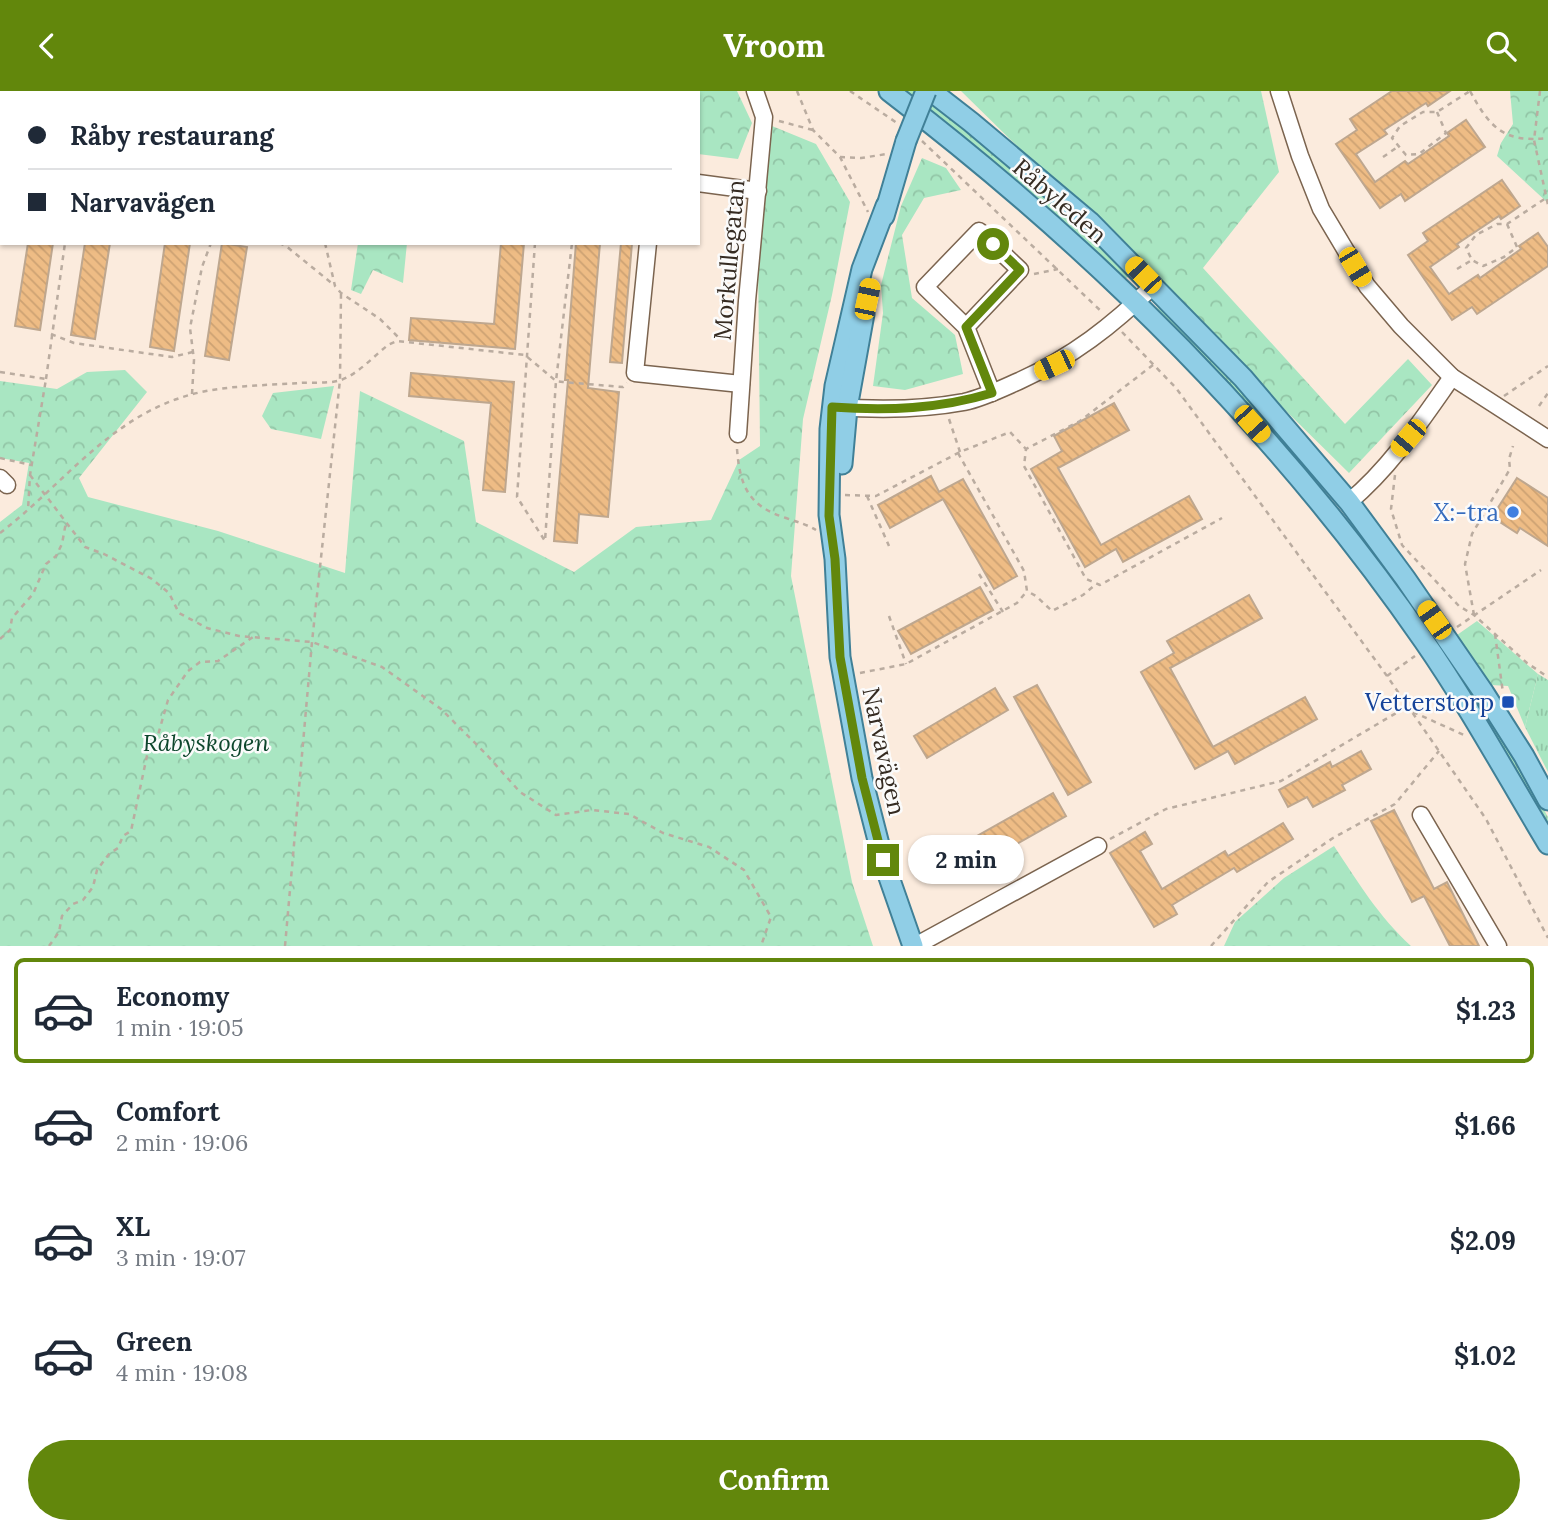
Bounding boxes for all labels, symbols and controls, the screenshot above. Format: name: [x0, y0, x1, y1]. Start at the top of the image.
text: Vroom: [723, 25, 825, 66]
icon: back: [28, 27, 66, 65]
icon: search: [1482, 27, 1520, 65]
text: Råby restaurang: [70, 119, 274, 152]
street label: Råbyleden: [1006, 152, 1114, 250]
street label: Morkullegatan: [707, 178, 751, 342]
text: Narvavägen: [70, 186, 215, 219]
route start: [977, 228, 1009, 260]
car: [1336, 244, 1375, 290]
car: [1121, 253, 1166, 297]
car: [853, 276, 882, 322]
car: [1031, 347, 1078, 383]
car: [1231, 401, 1274, 447]
car: [1387, 415, 1430, 461]
place label: X:-tra: [1434, 497, 1499, 528]
marker: X:-tra: [1505, 504, 1521, 520]
car: [1414, 597, 1455, 643]
street label: Narvavägen: [855, 684, 913, 818]
place label: Vetterstorp: [1364, 687, 1494, 718]
marker: Vetterstorp: [1500, 694, 1516, 710]
park label: Råbyskogen: [143, 727, 270, 758]
callout: 2 min: [908, 835, 1023, 885]
route end: [867, 844, 899, 876]
text: 2 min: [935, 845, 997, 874]
icon: car: [32, 979, 95, 1042]
text: Economy: [116, 980, 229, 1013]
text: $1.23: [1456, 994, 1516, 1027]
text: 1 min · 19:05: [116, 1013, 244, 1042]
icon: car: [32, 1094, 95, 1157]
text: Comfort: [116, 1095, 220, 1128]
text: $1.66: [1454, 1109, 1516, 1142]
text: 2 min · 19:06: [116, 1128, 248, 1157]
icon: car: [32, 1209, 95, 1272]
text: XL: [116, 1210, 150, 1243]
text: $2.09: [1450, 1224, 1516, 1257]
text: 3 min · 19:07: [116, 1243, 246, 1272]
icon: car: [32, 1324, 95, 1387]
text: Green: [116, 1325, 192, 1358]
text: $1.02: [1454, 1339, 1516, 1372]
text: 4 min · 19:08: [116, 1358, 248, 1387]
button: Confirm: [28, 1440, 1520, 1520]

